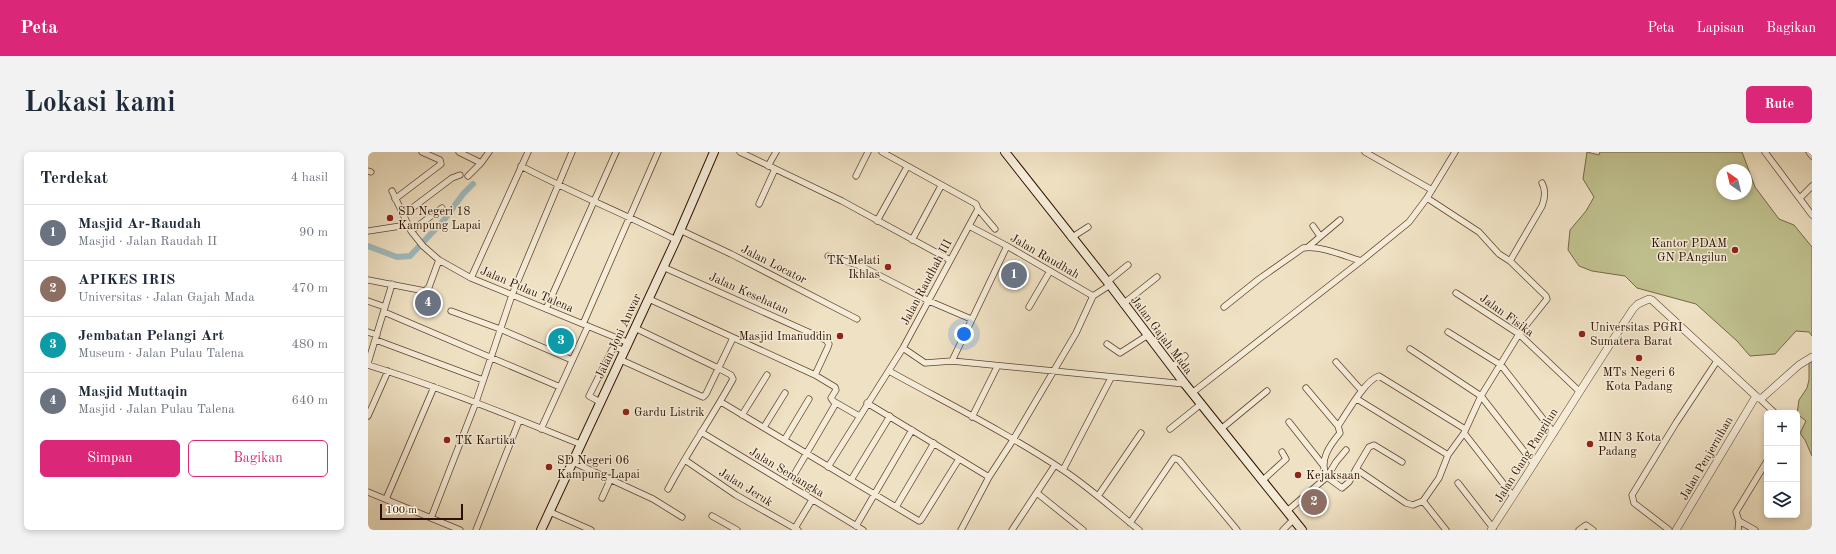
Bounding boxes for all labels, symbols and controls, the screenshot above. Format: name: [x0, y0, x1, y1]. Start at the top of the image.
text: Peta: [20, 19, 58, 38]
text: Peta: [1647, 21, 1674, 35]
text: Lapisan: [1696, 21, 1744, 35]
text: Bagikan: [1766, 21, 1816, 35]
button: Rute: [1746, 86, 1812, 123]
text: Lokasi kami: [24, 90, 176, 118]
north arrow: [1716, 164, 1752, 200]
text: Terdekat: [40, 170, 108, 187]
text: 4 hasil: [291, 171, 328, 184]
place label: SD Negeri 18 Kampung Lapai: [398, 206, 481, 232]
marker: SD Negeri 18 Kampung Lapai: [385, 213, 395, 223]
text: Masjid Ar-Raudah: [78, 217, 201, 232]
text: 1: [49, 226, 57, 239]
text: 90 m: [299, 226, 328, 239]
street label: Jalan Raudhah: [1008, 232, 1082, 282]
text: Masjid · Jalan Raudah II: [78, 235, 217, 248]
street label: Jalan Raudhah III: [899, 237, 955, 327]
place label: Kantor PDAM GN PAngilun: [1651, 238, 1728, 264]
street label: Jalan Locator: [739, 243, 808, 287]
marker: Kantor PDAM GN PAngilun: [1730, 245, 1740, 255]
place label: TK Melati Ikhlas: [827, 255, 880, 281]
pin: 1: [1001, 260, 1027, 290]
marker: TK Melati Ikhlas: [883, 262, 893, 272]
street label: Jalan Pulau Talena: [478, 265, 575, 315]
street label: Jalan Kesehatan: [707, 271, 791, 317]
text: APIKES IRIS: [78, 273, 175, 288]
text: 2: [49, 282, 57, 295]
text: 470 m: [291, 282, 328, 295]
pin: 4: [415, 288, 441, 318]
text: Universitas · Jalan Gajah Mada: [78, 291, 255, 304]
street label: Jalan Joni Anwar: [594, 292, 644, 381]
street label: Jalan Fisika: [1477, 292, 1536, 339]
street label: Jalan Gajah Mada: [1128, 295, 1194, 377]
place label: Universitas PGRI Sumatera Barat: [1590, 322, 1683, 348]
your location: [954, 324, 974, 344]
pin: 3: [548, 326, 574, 356]
text: Jembatan Pelangi Art: [78, 329, 224, 344]
marker: Universitas PGRI Sumatera Barat: [1577, 329, 1587, 339]
place label: Masjid Imanuddin: [739, 331, 833, 343]
marker: Masjid Imanuddin: [835, 331, 845, 341]
text: 3: [49, 338, 57, 351]
text: 480 m: [291, 338, 328, 351]
text: Museum · Jalan Pulau Talena: [78, 347, 244, 360]
marker: MTs Negeri 6 Kota Padang: [1634, 353, 1644, 363]
place label: MTs Negeri 6 Kota Padang: [1603, 367, 1675, 393]
text: Masjid Muttaqin: [78, 385, 188, 400]
text: 4: [49, 394, 57, 407]
text: 640 m: [291, 394, 328, 407]
text: Masjid · Jalan Pulau Talena: [78, 403, 235, 416]
street label: Jalan Gang Pangilun: [1493, 406, 1561, 505]
marker: Gardu Listrik: [621, 407, 631, 417]
place label: Gardu Listrik: [634, 407, 705, 419]
map controls: [1764, 410, 1800, 518]
button: +: [1764, 410, 1800, 446]
street label: Jalan Penjernihan: [1678, 414, 1736, 502]
place label: MIN 3 Kota Padang: [1598, 432, 1661, 458]
marker: TK Kartika: [442, 435, 452, 445]
place label: TK Kartika: [455, 435, 516, 447]
marker: MIN 3 Kota Padang: [1585, 439, 1595, 449]
button: Simpan: [40, 440, 180, 477]
button: Bagikan: [188, 440, 328, 477]
street label: Jalan Semangka: [747, 446, 826, 500]
button: −: [1764, 446, 1800, 482]
place label: SD Negeri 06 Kampung Lapai: [557, 455, 640, 481]
marker: SD Negeri 06 Kampung Lapai: [544, 462, 554, 472]
street label: Jalan Jeruk: [716, 467, 775, 509]
marker: Kejaksaan: [1293, 470, 1303, 480]
place label: Kejaksaan: [1306, 470, 1361, 482]
button: layers: [1764, 482, 1800, 518]
pin: 2: [1301, 487, 1327, 517]
scale bar: [380, 502, 463, 521]
text: 100 m: [386, 505, 417, 516]

